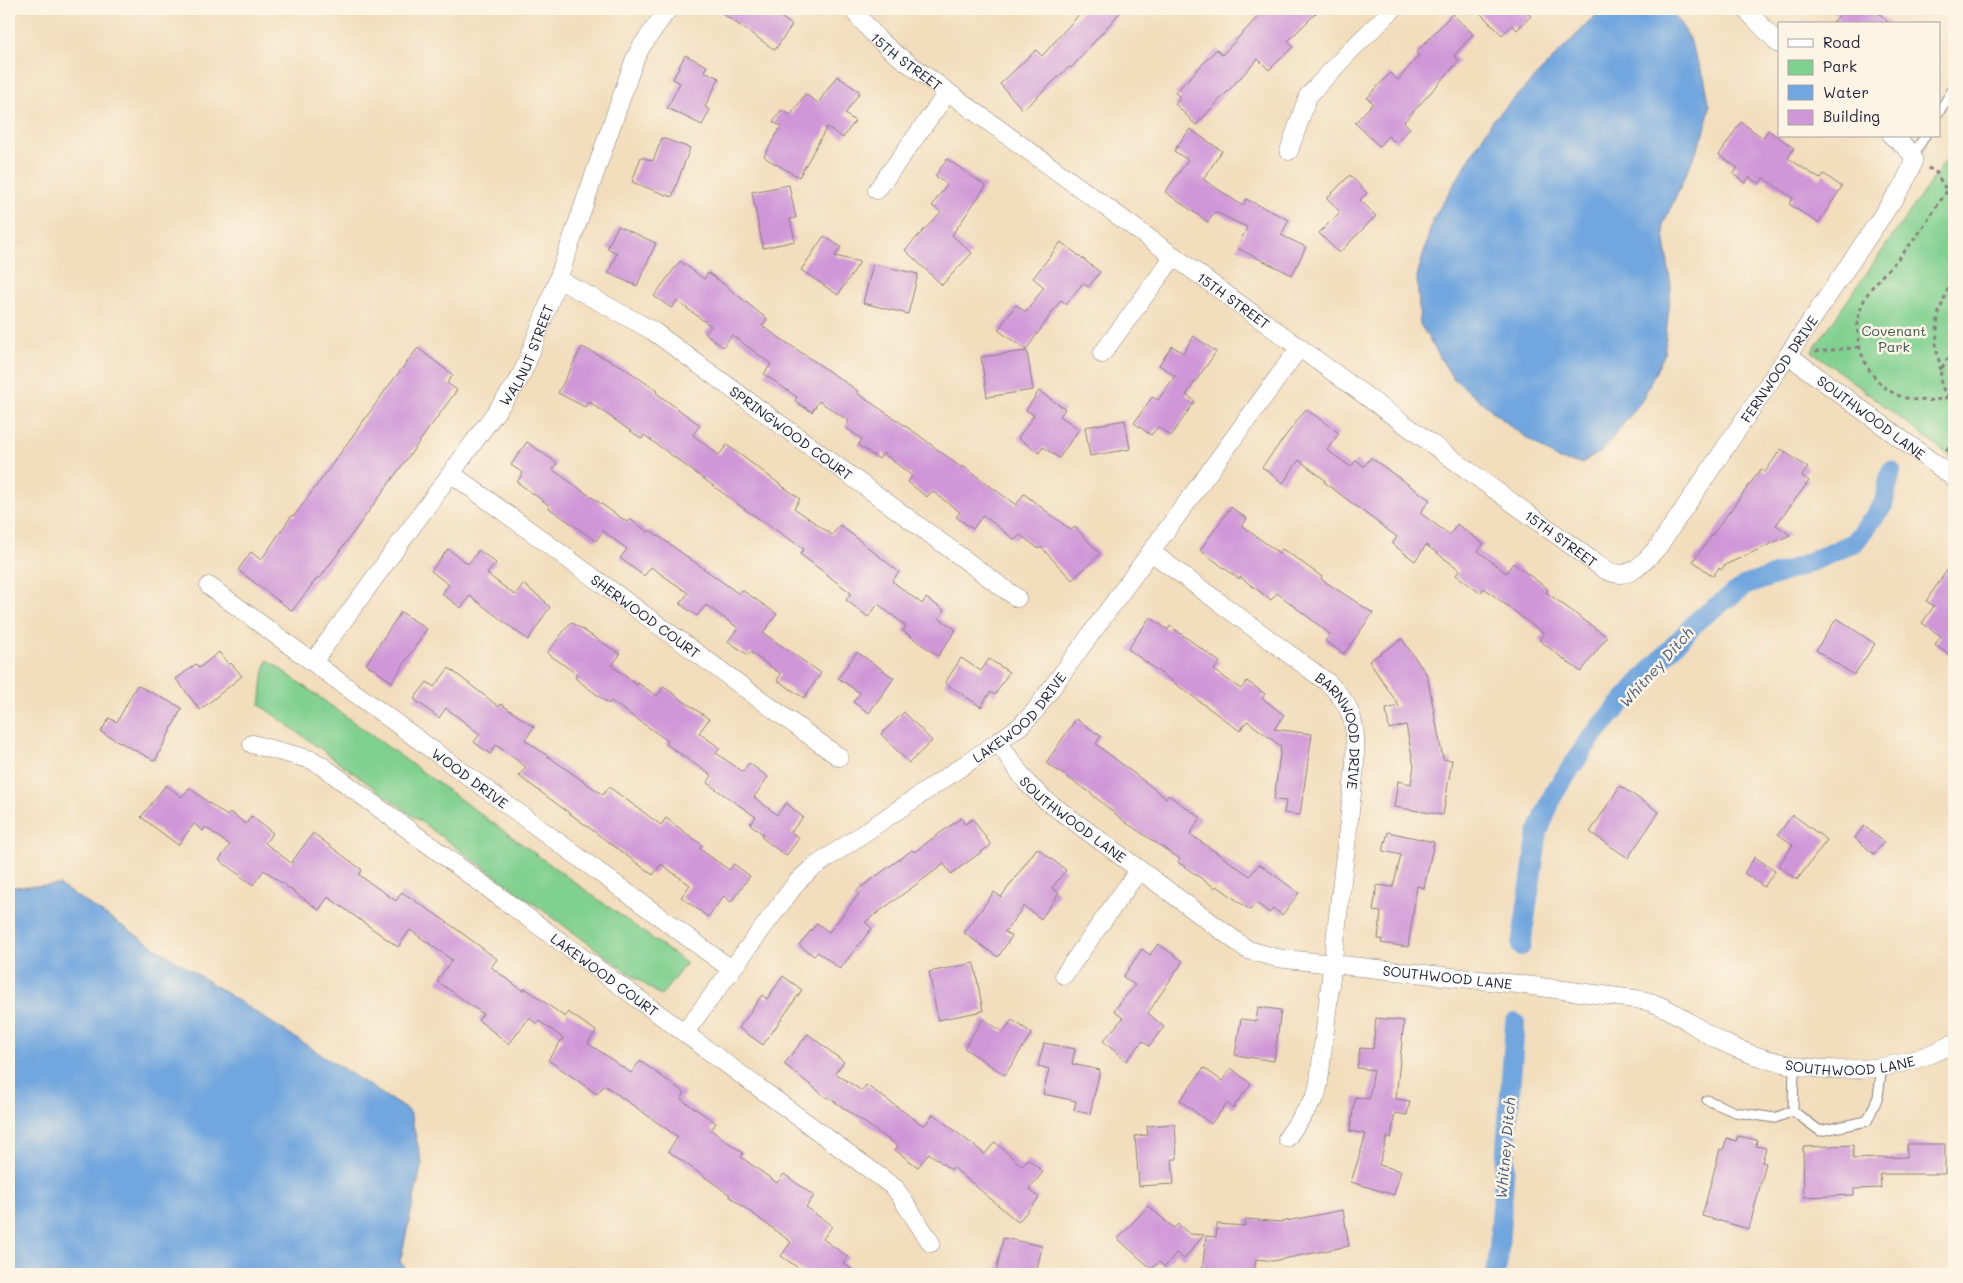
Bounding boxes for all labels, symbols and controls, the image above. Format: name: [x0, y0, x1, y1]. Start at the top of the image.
legend: [1778, 22, 1940, 138]
street label: 15TH STREET: [867, 28, 947, 95]
text: Road: [1823, 32, 1860, 52]
text: Park: [1823, 56, 1857, 76]
text: Water: [1823, 82, 1869, 102]
text: Building: [1823, 106, 1880, 126]
street label: 15TH STREET: [1194, 267, 1274, 333]
street label: WALNUT STREET: [494, 301, 557, 409]
street label: FERNWOOD DRIVE: [1736, 311, 1822, 426]
park label: Covenant Park: [1862, 321, 1926, 356]
street label: SOUTHWOOD LANE: [1814, 371, 1930, 463]
street label: SPRINGWOOD COURT: [726, 381, 857, 484]
street label: 15TH STREET: [1521, 505, 1602, 571]
street label: SHERWOOD COURT: [587, 569, 704, 662]
water label: Whitney Ditch: [1615, 622, 1697, 712]
street label: BARNWOOD DRIVE: [1312, 667, 1365, 791]
street label: LAKEWOOD DRIVE: [968, 668, 1070, 766]
street label: WOOD DRIVE: [428, 743, 512, 812]
street label: SOUTHWOOD LANE: [1016, 772, 1130, 866]
street label: LAKEWOOD COURT: [547, 928, 663, 1020]
street label: SOUTHWOOD LANE: [1382, 960, 1513, 993]
street label: SOUTHWOOD LANE: [1784, 1050, 1917, 1079]
water label: Whitney Ditch: [1491, 1096, 1519, 1200]

